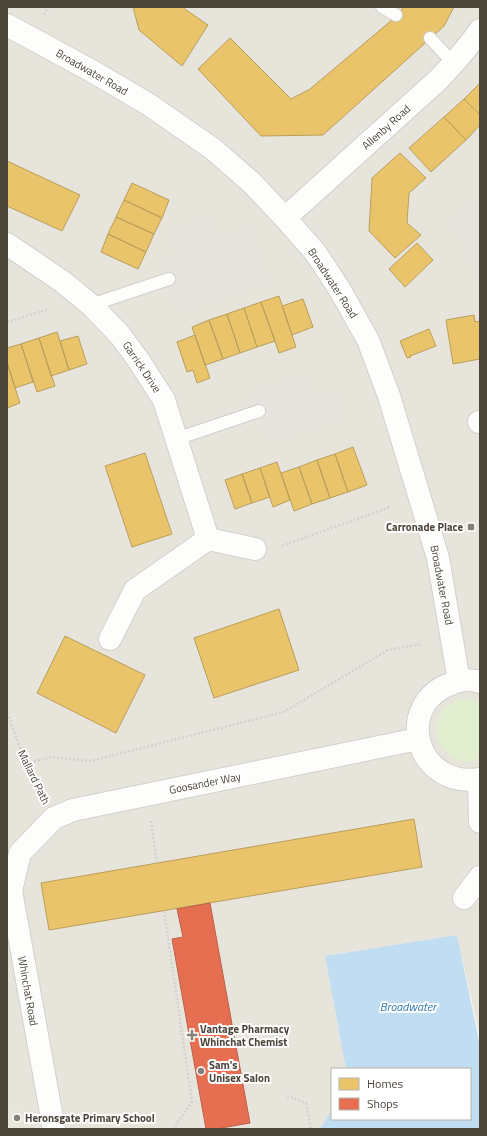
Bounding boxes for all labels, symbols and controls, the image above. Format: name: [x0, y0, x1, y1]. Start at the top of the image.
street label: Broadwater Road: [53, 45, 131, 99]
street label: Allenby Road: [358, 101, 414, 153]
street label: Broadwater Road: [304, 245, 362, 321]
street label: Garrick Drive: [119, 338, 165, 396]
place label: Carronade Place: [386, 519, 463, 535]
marker: Carronade Place: [466, 522, 476, 532]
street label: Broadwater Road: [426, 544, 458, 626]
street label: Mallard Path: [14, 747, 54, 807]
street label: Goosander Way: [168, 768, 243, 798]
street label: Whinchat Road: [14, 955, 42, 1027]
water label: Broadwater: [380, 997, 438, 1016]
place label: Vantage Pharmacy Whinchat Chemist: [200, 1021, 290, 1050]
marker: Vantage Pharmacy Whinchat Chemist: [187, 1030, 197, 1040]
place label: Sam's Unisex Salon: [209, 1057, 270, 1086]
marker: Sam's Unisex Salon: [196, 1066, 206, 1076]
legend: [331, 1068, 471, 1120]
text: Homes: [367, 1074, 403, 1093]
text: Shops: [367, 1094, 399, 1113]
place label: Heronsgate Primary School: [25, 1110, 155, 1126]
marker: Heronsgate Primary School: [12, 1113, 22, 1123]

